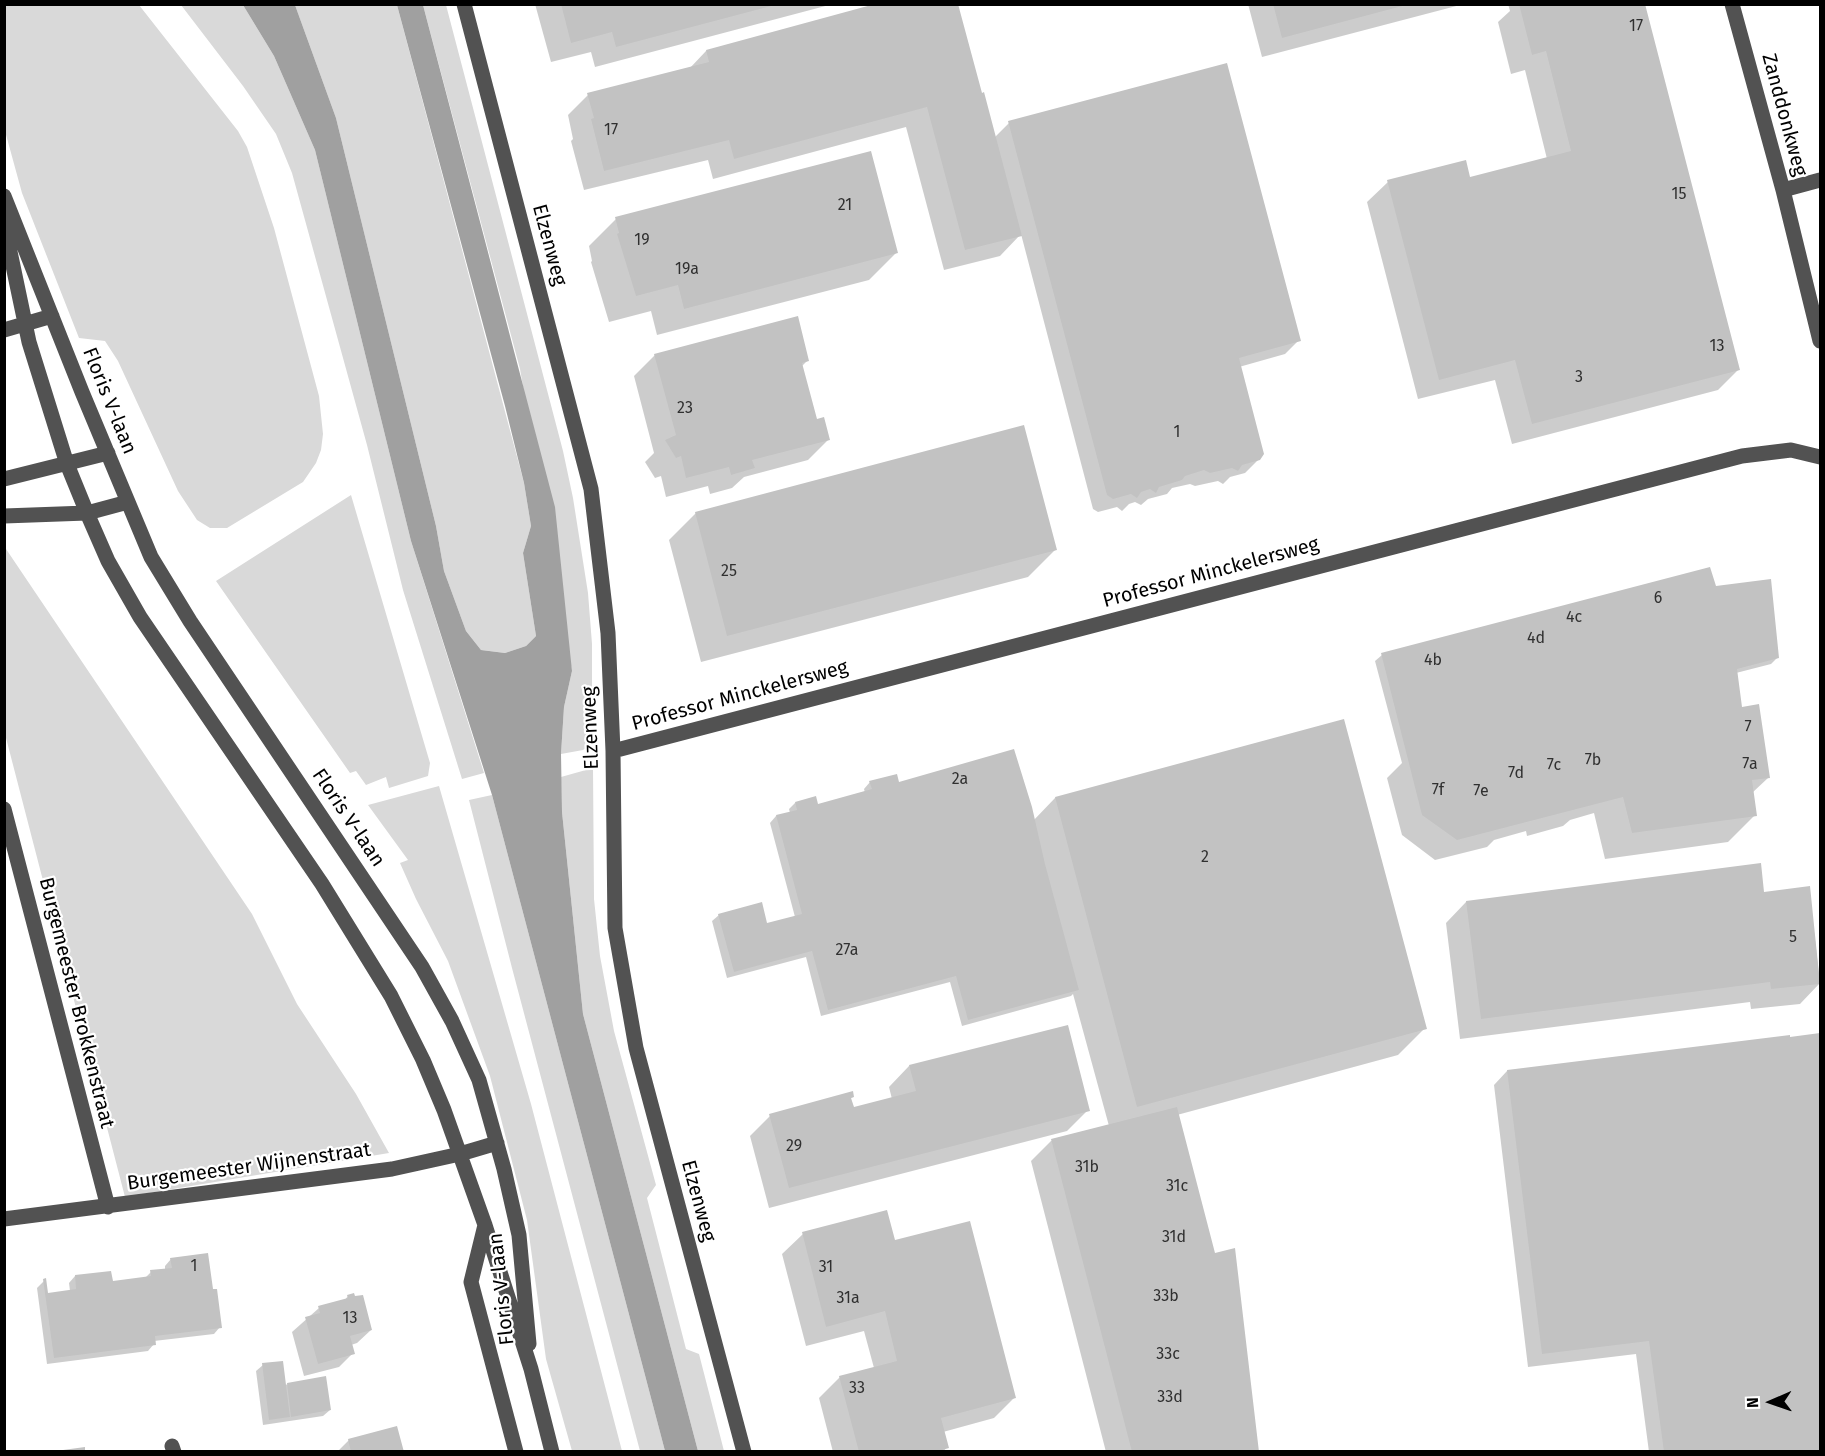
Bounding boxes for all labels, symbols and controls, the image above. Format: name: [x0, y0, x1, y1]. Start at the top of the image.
house number: 17: [1629, 17, 1643, 37]
street label: Zanddonkweg: [1756, 51, 1812, 179]
house number: 17: [604, 121, 618, 141]
house number: 15: [1672, 185, 1686, 205]
house number: 21: [838, 196, 852, 216]
street label: Elzenweg: [527, 202, 571, 288]
house number: 19: [634, 231, 650, 251]
house number: 19a: [675, 260, 699, 280]
house number: 13: [1710, 337, 1724, 357]
street label: Floris V-laan: [77, 344, 141, 458]
house number: 3: [1575, 368, 1583, 388]
house number: 23: [677, 399, 693, 419]
house number: 1: [1174, 423, 1180, 443]
street label: Professor Minckelersweg: [1100, 533, 1322, 613]
house number: 25: [721, 562, 737, 582]
house number: 6: [1654, 589, 1662, 609]
house number: 4c: [1566, 608, 1582, 628]
house number: 4d: [1527, 629, 1545, 649]
house number: 4b: [1424, 651, 1442, 671]
street label: Professor Minckelersweg: [629, 656, 851, 736]
street label: Elzenweg: [578, 686, 604, 770]
house number: 7: [1744, 718, 1752, 738]
house number: 7b: [1585, 751, 1601, 771]
house number: 7a: [1742, 755, 1758, 775]
house number: 7c: [1547, 756, 1561, 776]
street label: Floris V-laan: [306, 764, 390, 872]
house number: 7d: [1508, 764, 1524, 784]
house number: 2a: [952, 770, 968, 790]
house number: 7f: [1432, 781, 1444, 801]
house number: 7e: [1473, 782, 1489, 802]
house number: 2: [1201, 848, 1209, 868]
street label: Burgemeester Brokkenstraat: [33, 875, 119, 1131]
house number: 5: [1789, 928, 1797, 948]
house number: 27a: [835, 941, 859, 961]
house number: 29: [786, 1137, 802, 1157]
street label: Burgemeester Wijnenstraat: [126, 1138, 372, 1196]
street label: Elzenweg: [676, 1158, 720, 1244]
house number: 31b: [1075, 1158, 1099, 1178]
house number: 31c: [1166, 1177, 1188, 1197]
house number: 31d: [1162, 1228, 1186, 1248]
street label: Floris V-laan: [484, 1232, 520, 1346]
house number: 1: [191, 1257, 197, 1277]
house number: 31: [819, 1258, 833, 1278]
house number: 33b: [1153, 1287, 1179, 1307]
house number: 31a: [836, 1289, 860, 1309]
house number: 13: [343, 1309, 357, 1329]
house number: 33c: [1156, 1345, 1180, 1365]
north arrow: [1741, 1372, 1801, 1432]
house number: 33: [849, 1379, 865, 1399]
house number: 33d: [1157, 1388, 1183, 1408]
text: N: [1743, 1397, 1762, 1408]

